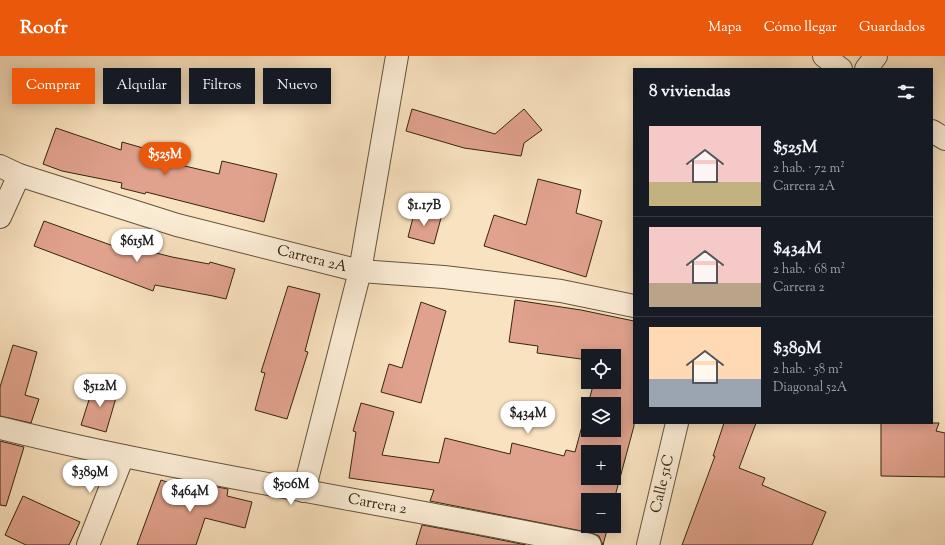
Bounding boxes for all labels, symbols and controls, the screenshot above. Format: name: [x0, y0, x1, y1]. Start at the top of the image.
text: Roofr: [20, 15, 68, 42]
text: Mapa: [708, 18, 742, 38]
text: Cómo llegar: [764, 18, 837, 38]
text: Guardados: [859, 18, 925, 38]
chip: Comprar: [12, 68, 95, 104]
chip: Alquilar: [103, 68, 181, 104]
chip: Filtros: [189, 68, 255, 104]
chip: Nuevo: [263, 68, 331, 104]
text: 8 viviendas: [649, 80, 730, 104]
icon: filters: [895, 81, 917, 103]
text: $525M: [773, 136, 817, 160]
pin: $525M: [137, 142, 193, 176]
icon: home: [681, 142, 729, 190]
text: $525M: [148, 146, 182, 164]
text: 2 hab. · 72 m²: [773, 160, 845, 178]
text: Carrera 2A: [773, 178, 835, 196]
pin: $1.17B: [391, 193, 457, 227]
text: $1.17B: [407, 197, 441, 215]
pin: $615M: [109, 229, 165, 263]
text: $615M: [120, 233, 154, 251]
text: $434M: [773, 237, 822, 261]
street label: Carrera 2A: [275, 240, 349, 278]
icon: home: [681, 243, 729, 291]
text: 2 hab. · 68 m²: [773, 261, 845, 279]
text: Carrera 2: [773, 279, 825, 297]
text: $389M: [773, 337, 821, 361]
icon: home: [681, 343, 729, 391]
map controls: [581, 349, 621, 533]
button: locate: [581, 349, 621, 389]
text: 2 hab. · 58 m²: [773, 361, 843, 379]
pin: $512M: [72, 374, 128, 408]
text: $512M: [83, 378, 117, 396]
text: Diagonal 52A: [773, 379, 847, 397]
button: layers: [581, 397, 621, 437]
pin: $434M: [500, 401, 556, 435]
text: $434M: [509, 405, 547, 423]
button: +: [581, 445, 621, 485]
street label: Calle 51C: [645, 452, 680, 515]
pin: $389M: [62, 460, 118, 494]
text: $389M: [72, 464, 108, 482]
pin: $506M: [263, 472, 319, 506]
text: $506M: [273, 476, 309, 494]
pin: $464M: [162, 479, 218, 513]
text: $464M: [171, 483, 209, 501]
street label: Carrera 2: [346, 489, 409, 520]
button: −: [581, 493, 621, 533]

